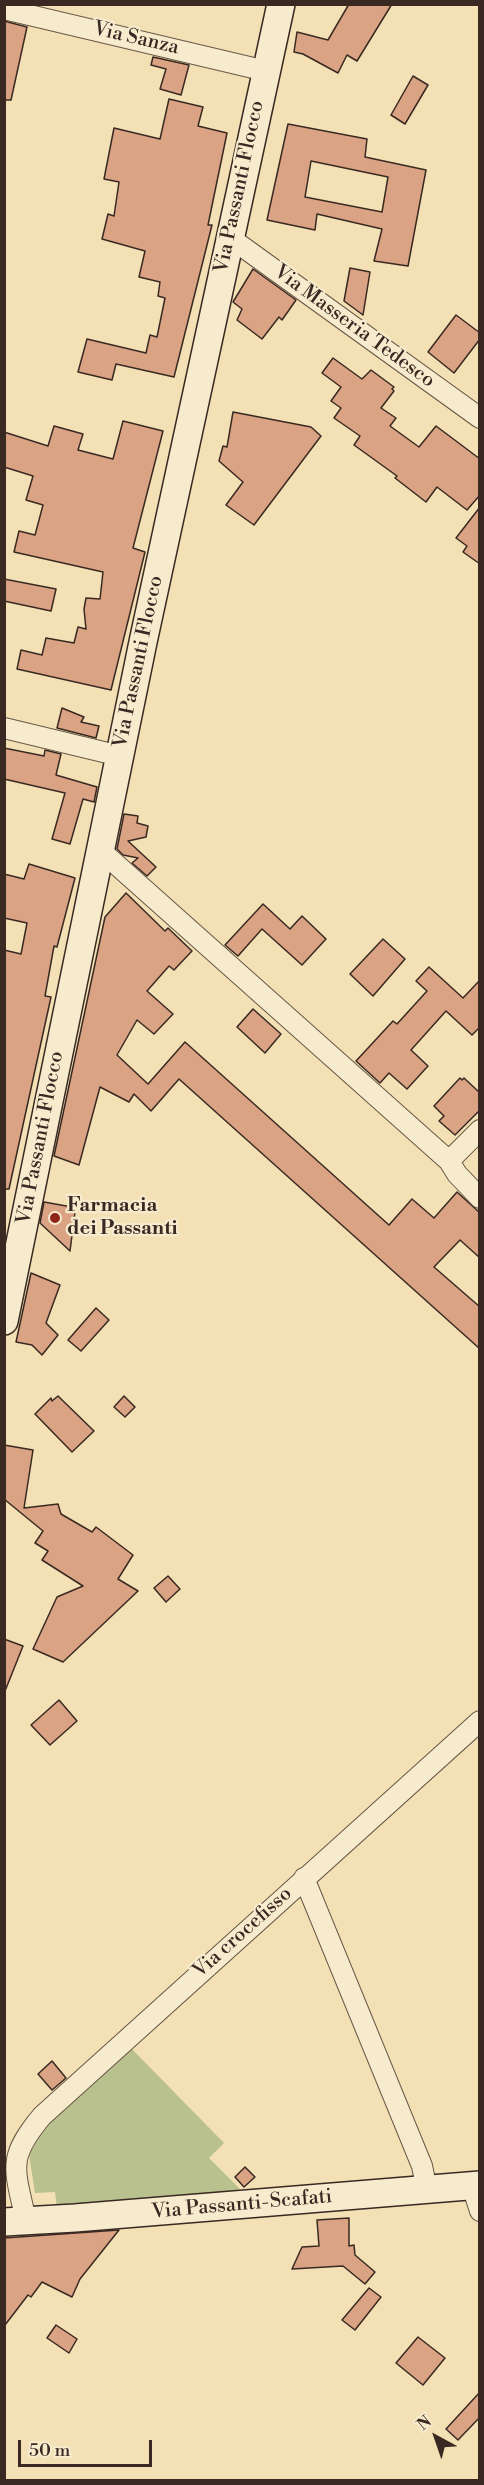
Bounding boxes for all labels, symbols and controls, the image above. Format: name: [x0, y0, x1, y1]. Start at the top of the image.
street label: Via Sanza: [91, 17, 181, 61]
street label: Via Passanti Flocco: [210, 98, 270, 276]
street label: Via Masseria Tedesco: [269, 261, 439, 393]
street label: Via Passanti Flocco: [109, 573, 169, 751]
street label: Via Passanti Flocco: [12, 1049, 70, 1227]
place label: Farmacia dei Passanti: [67, 1194, 178, 1241]
marker: Farmacia dei Passanti: [48, 1211, 62, 1225]
street label: Via crocefisso: [189, 1882, 297, 1984]
street label: Via Passanti-Scafati: [151, 2185, 333, 2225]
north arrow: [406, 2407, 466, 2467]
text: N: [413, 2411, 436, 2435]
scale bar: [21, 2428, 154, 2466]
text: 50 m: [29, 2439, 70, 2462]

